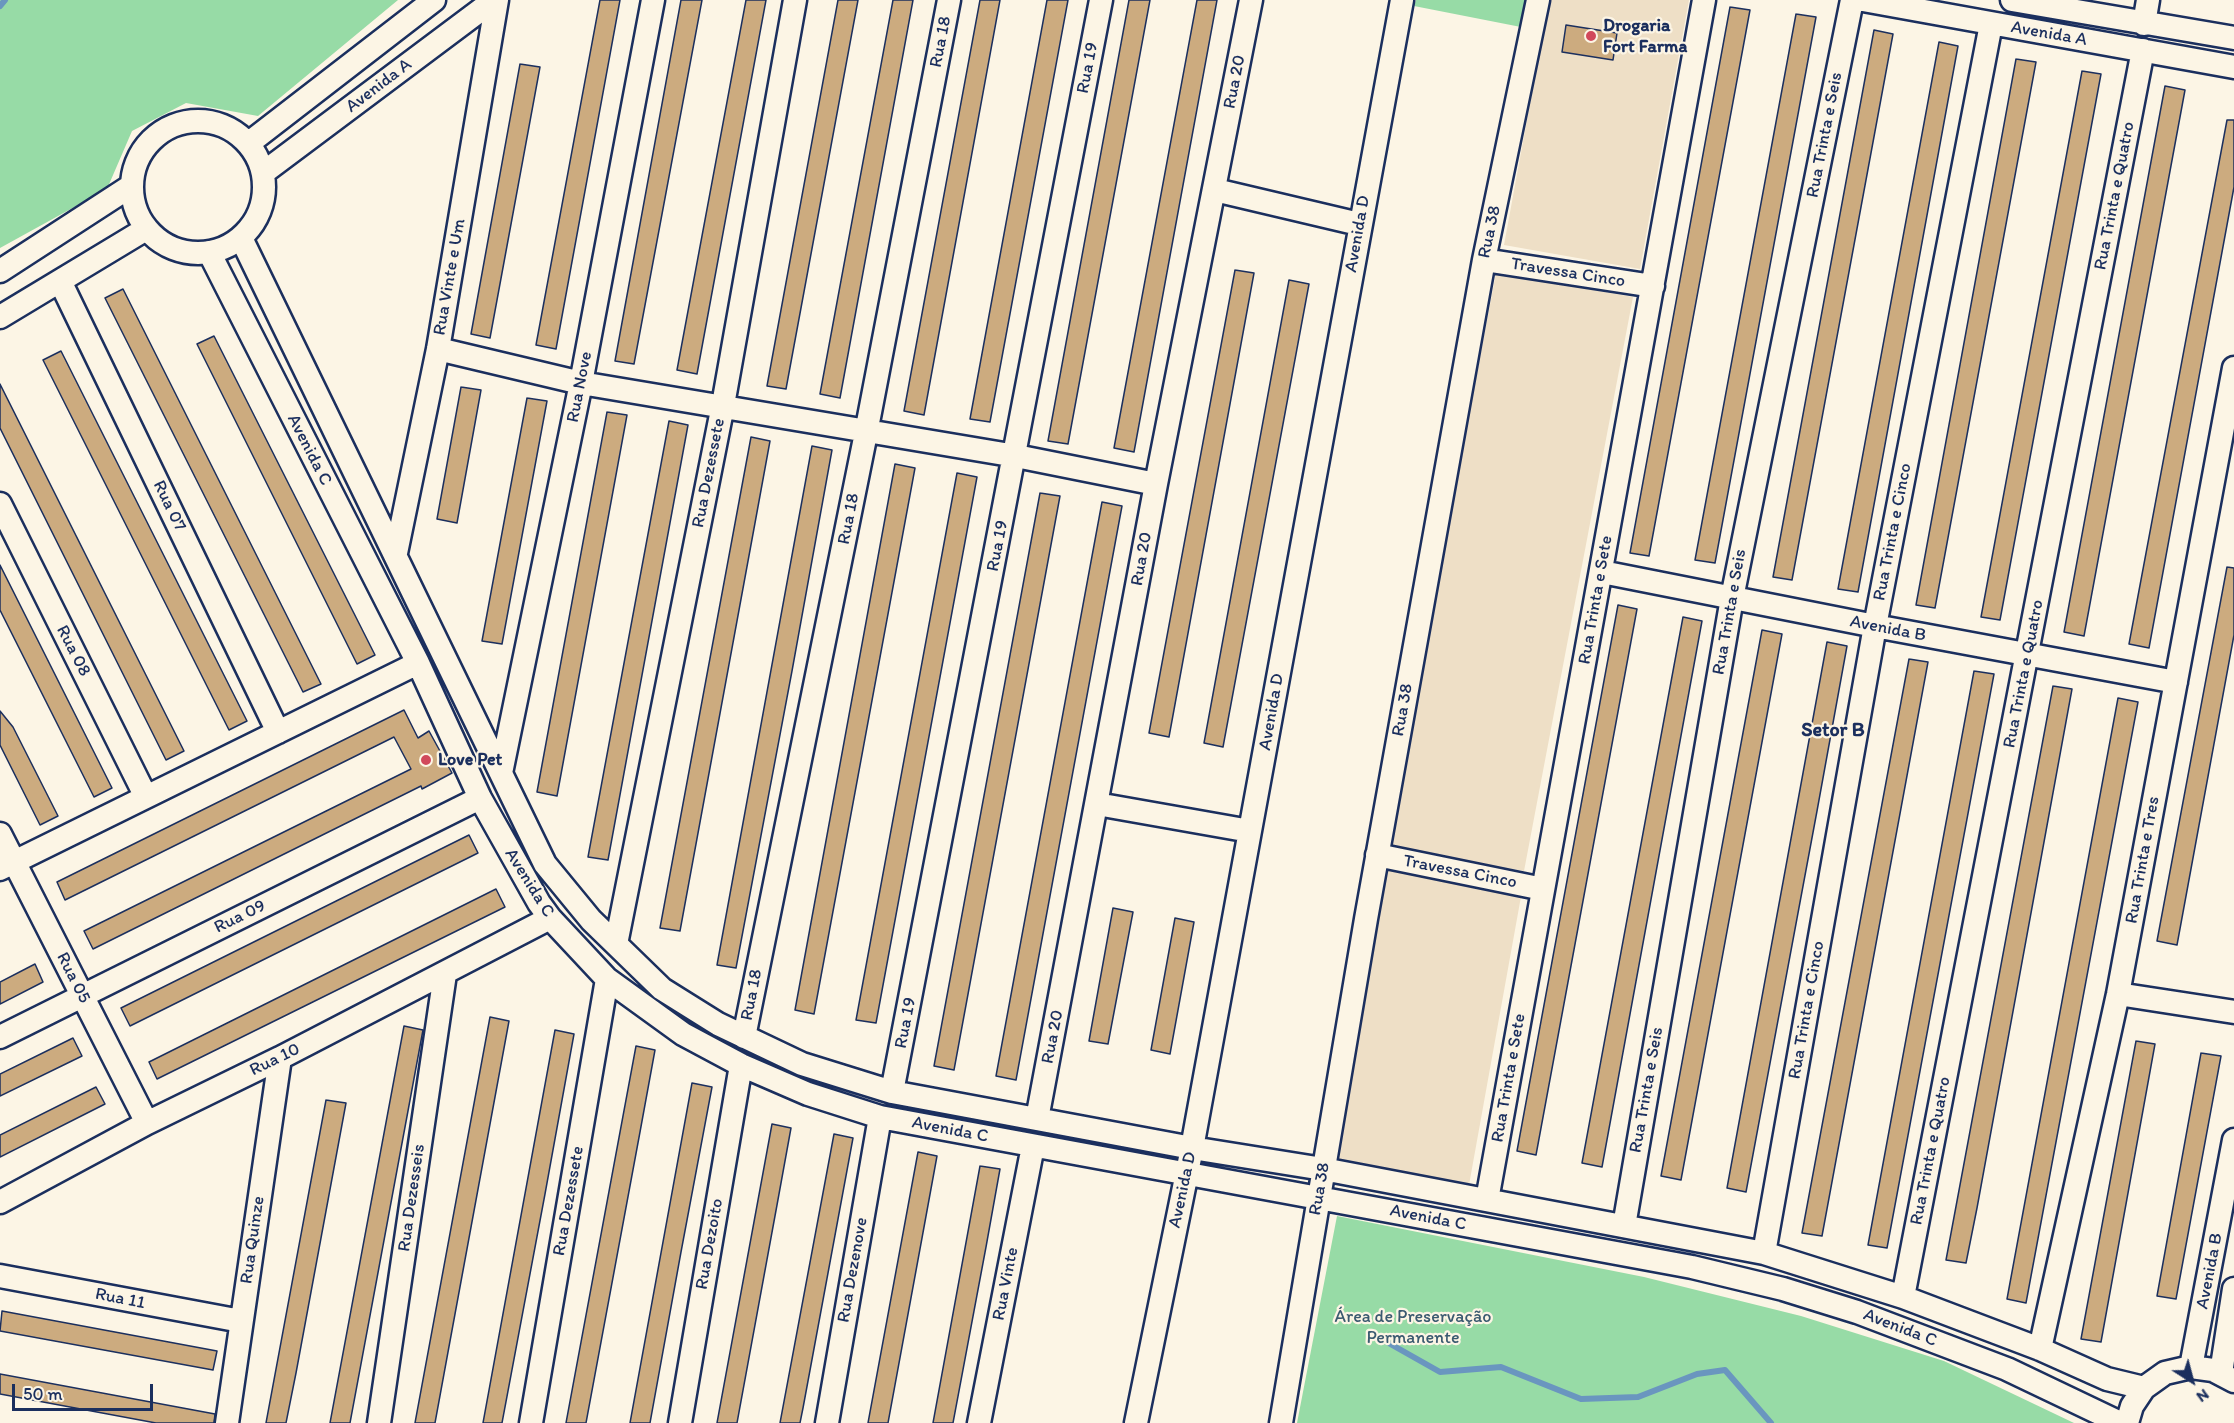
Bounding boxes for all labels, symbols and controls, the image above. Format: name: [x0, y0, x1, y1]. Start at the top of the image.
street label: Rua 18: [925, 14, 957, 70]
place label: Drogaria Fort Farma: [1603, 15, 1687, 57]
street label: Avenida A: [2009, 17, 2089, 51]
marker: Drogaria Fort Farma: [1584, 29, 1598, 43]
street label: Rua 19: [1072, 41, 1104, 95]
street label: Rua 20: [1219, 53, 1251, 111]
street label: Avenida A: [342, 54, 416, 118]
street label: Rua Trinta e Seis: [1802, 70, 1848, 200]
street label: Rua Trinta e Quatro: [2090, 120, 2140, 272]
street label: Avenida D: [1341, 194, 1375, 274]
street label: Rua 38: [1474, 204, 1506, 260]
street label: Rua Vinte e Um: [429, 217, 471, 337]
street label: Travessa Cinco: [1509, 253, 1627, 293]
street label: Rua Nove: [563, 350, 597, 424]
street label: Avenida C: [282, 411, 336, 489]
street label: Rua Dezessete: [688, 416, 730, 530]
street label: Rua Trinta e Cinco: [1869, 461, 1917, 603]
street label: Rua 07: [148, 477, 190, 535]
street label: Rua 18: [833, 491, 865, 547]
street label: Rua 19: [982, 519, 1014, 573]
street label: Rua 20: [1127, 530, 1157, 588]
street label: Rua Trinta e Sete: [1574, 534, 1618, 666]
street label: Rua Trinta e Seis: [1708, 547, 1752, 677]
street label: Rua Trinta e Quatro: [1999, 598, 2049, 750]
street label: Avenida B: [1848, 611, 1928, 647]
street label: Rua 08: [51, 622, 95, 680]
street label: Avenida D: [1255, 672, 1289, 752]
street label: Rua 38: [1388, 682, 1418, 738]
district label: Setor B: [1801, 719, 1865, 743]
place label: Love Pet: [438, 749, 502, 771]
marker: Love Pet: [419, 753, 433, 767]
street label: Rua Trinta e Tres: [2121, 795, 2165, 925]
street label: Avenida C: [499, 845, 559, 921]
street label: Travessa Cinco: [1401, 850, 1519, 894]
street label: Rua 09: [211, 895, 269, 939]
street label: Rua Trinta e Cinco: [1784, 939, 1830, 1081]
street label: Rua 05: [51, 949, 95, 1007]
street label: Rua 18: [736, 967, 768, 1023]
street label: Rua 19: [890, 996, 922, 1050]
street label: Rua 20: [1037, 1008, 1069, 1066]
street label: Rua Trinta e Sete: [1487, 1012, 1531, 1144]
street label: Rua Trinta e Seis: [1625, 1025, 1669, 1155]
street label: Rua 10: [246, 1039, 304, 1081]
street label: Rua Trinta e Quatro: [1906, 1075, 1956, 1227]
street label: Avenida C: [910, 1112, 990, 1148]
street label: Rua Dezesseis: [394, 1143, 430, 1253]
street label: Rua Dezessete: [549, 1144, 589, 1258]
street label: Avenida D: [1164, 1150, 1202, 1230]
street label: Rua 38: [1305, 1161, 1335, 1217]
street label: Rua Quinze: [236, 1195, 270, 1285]
street label: Rua Dezoito: [691, 1197, 729, 1291]
street label: Avenida C: [1388, 1200, 1468, 1236]
street label: Rua Dezenove: [833, 1216, 873, 1324]
street label: Avenida B: [2192, 1231, 2228, 1311]
street label: Rua Vinte: [988, 1245, 1024, 1323]
street label: Rua 11: [93, 1284, 147, 1314]
street label: Avenida C: [1860, 1304, 1940, 1352]
park label: Área de Preservação Permanente: [1334, 1306, 1492, 1348]
north arrow: [2162, 1351, 2222, 1411]
scale bar: [15, 1372, 156, 1410]
text: 50 m: [23, 1383, 63, 1405]
text: N: [2193, 1385, 2213, 1407]

